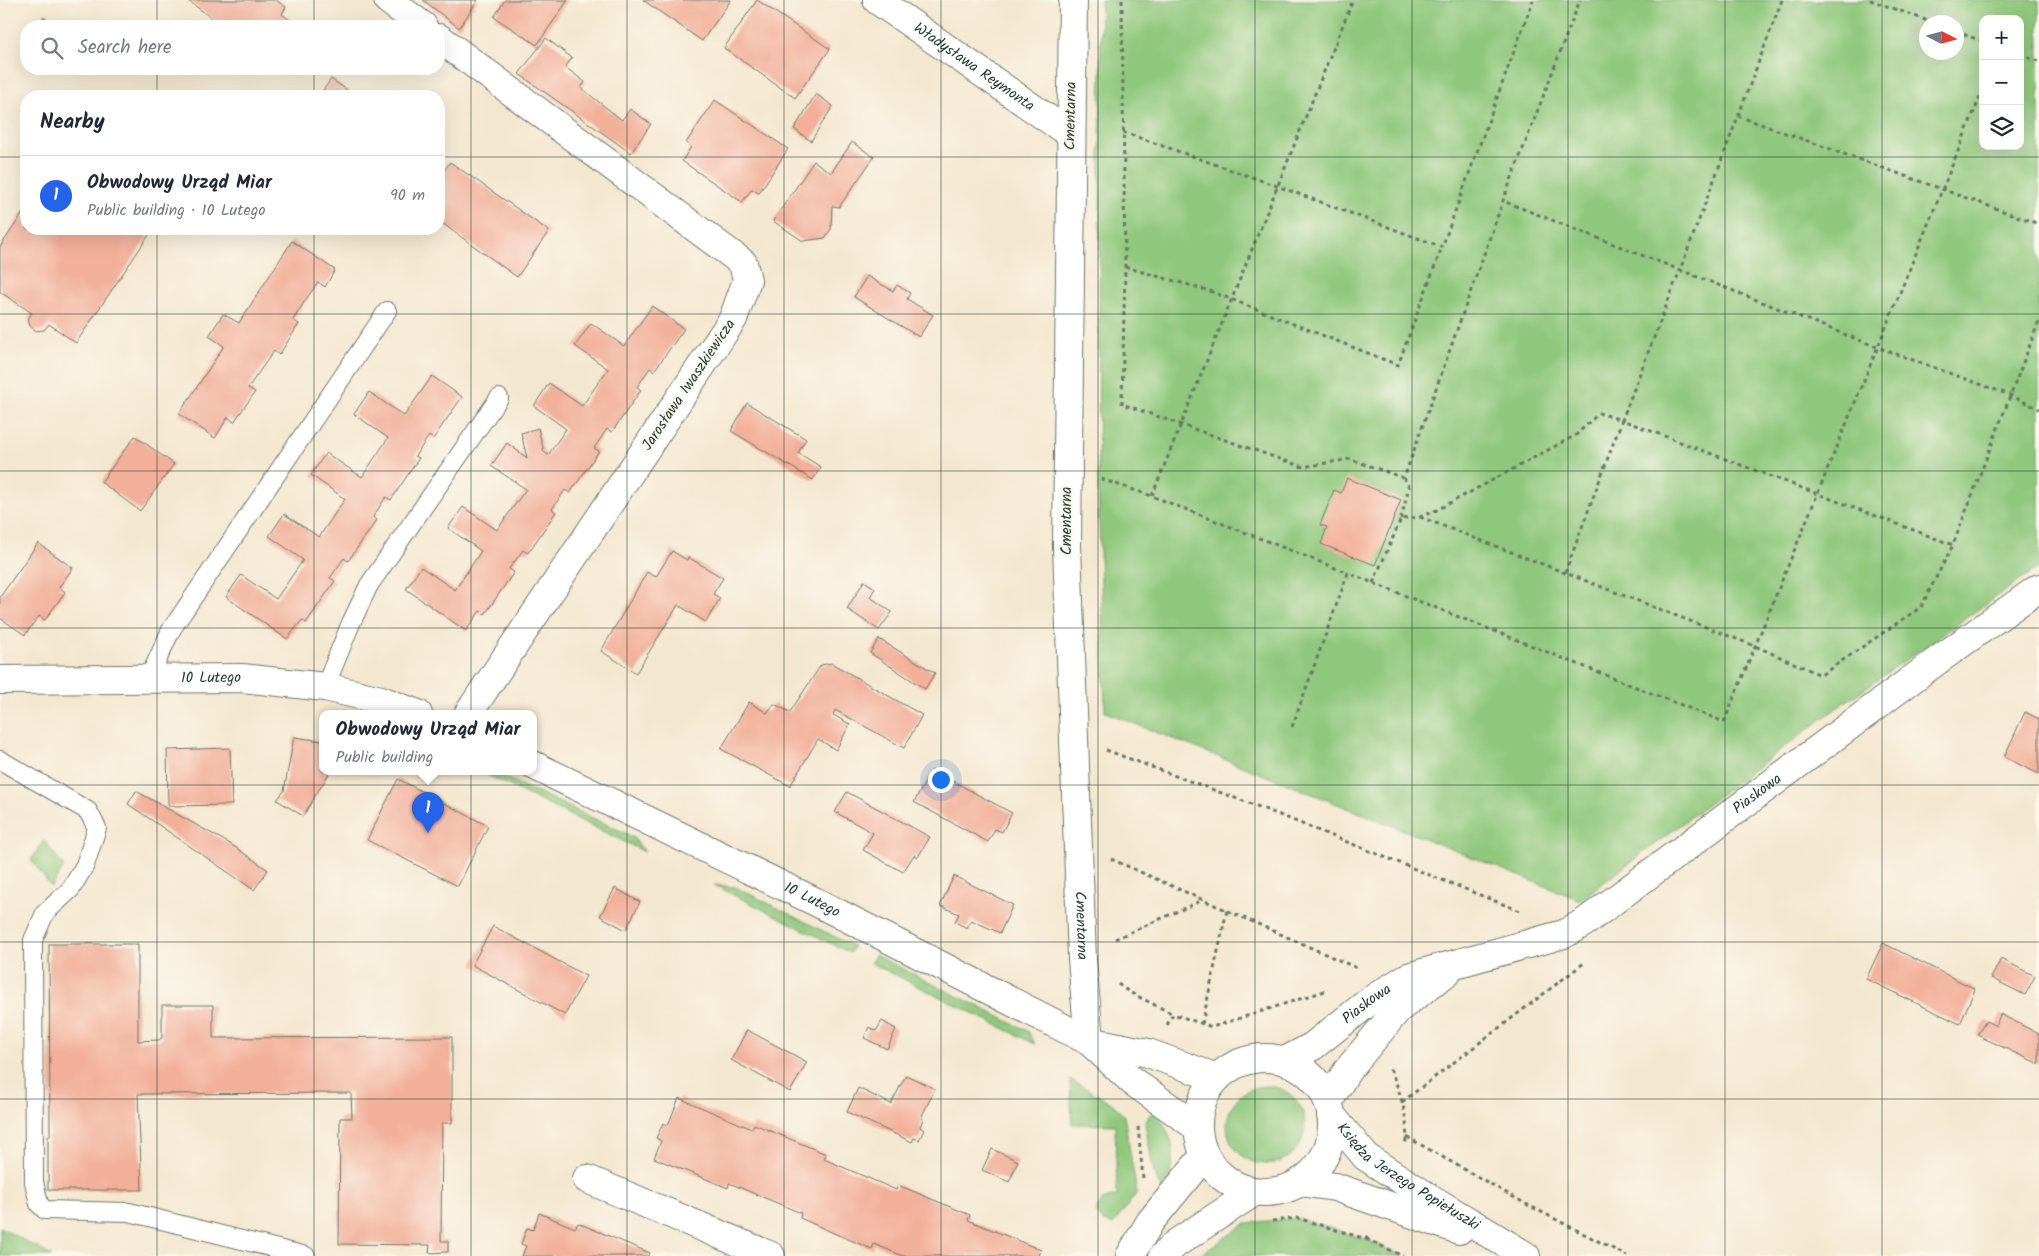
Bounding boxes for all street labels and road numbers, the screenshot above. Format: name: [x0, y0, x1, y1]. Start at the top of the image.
street label: Władysława Reymonta: [908, 17, 1040, 118]
street label: Cmentarna: [1058, 82, 1084, 150]
street label: Jarosława Iwaszkiewicza: [636, 314, 742, 456]
street label: Cmentarna: [1055, 487, 1079, 555]
street label: 10 Lutego: [181, 666, 241, 691]
street label: Piaskowa: [1728, 768, 1787, 820]
street label: 10 Lutego: [780, 876, 845, 924]
street label: Cmentarna: [1068, 891, 1094, 960]
street label: Piaskowa: [1337, 978, 1396, 1030]
street label: Księdza Jerzego Popiełuszki: [1330, 1118, 1485, 1238]

